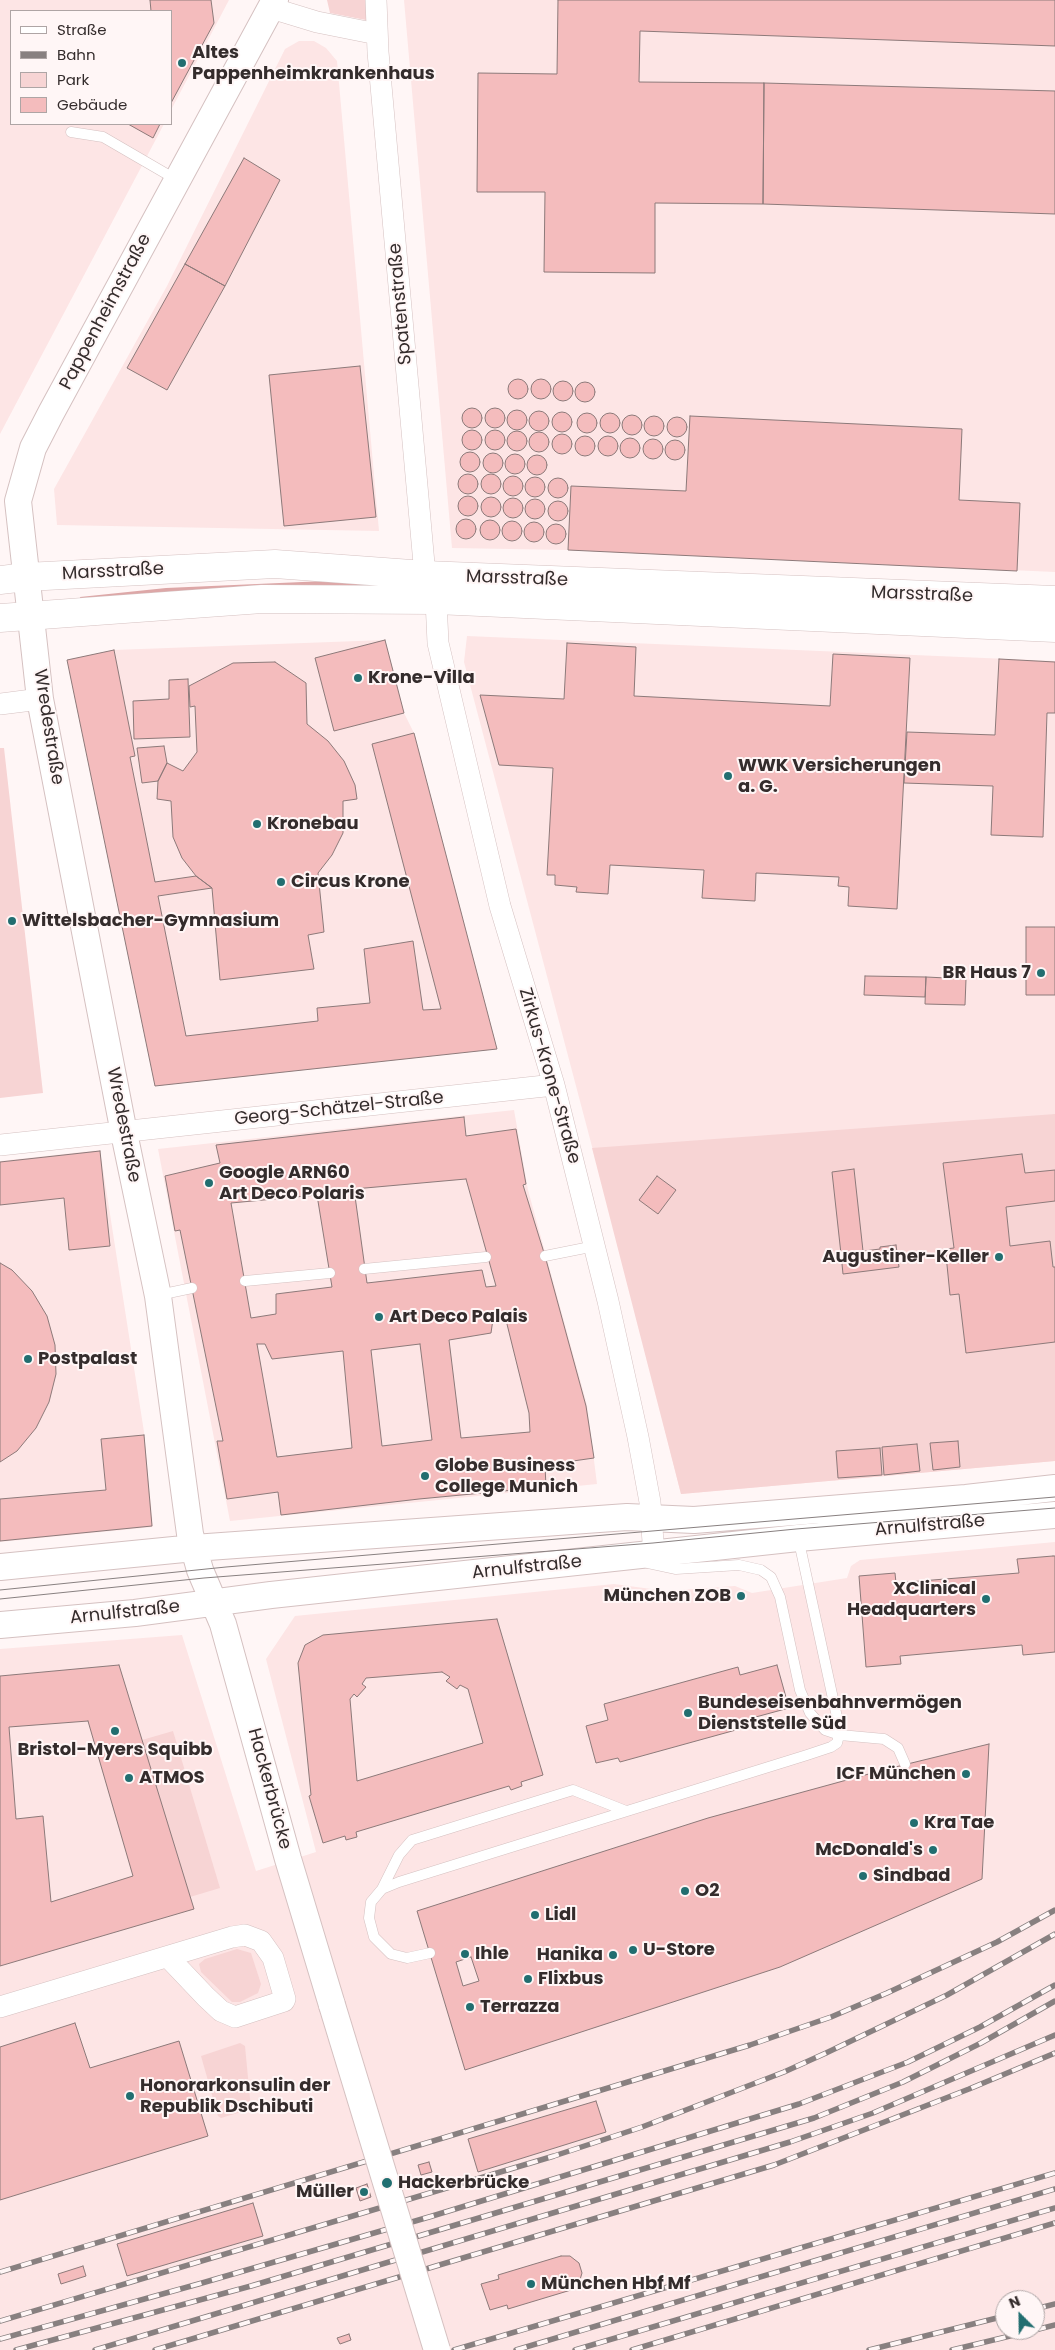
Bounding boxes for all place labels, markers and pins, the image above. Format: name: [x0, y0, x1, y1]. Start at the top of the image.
place label: Altes Pappenheimkrankenhaus: [192, 42, 435, 84]
marker: Altes Pappenheimkrankenhaus: [176, 57, 188, 69]
place label: Krone-Villa: [368, 667, 475, 689]
marker: Krone-Villa: [352, 672, 364, 684]
place label: WWK Versicherungen a. G.: [738, 755, 941, 798]
marker: WWK Versicherungen a. G.: [722, 770, 734, 782]
place label: Kronebau: [267, 813, 359, 835]
marker: Kronebau: [251, 818, 263, 830]
place label: Circus Krone: [291, 871, 410, 893]
marker: Circus Krone: [275, 876, 287, 888]
place label: Wittelsbacher-Gymnasium: [22, 910, 279, 932]
marker: Wittelsbacher-Gymnasium: [6, 915, 18, 927]
place label: BR Haus 7: [943, 962, 1031, 984]
marker: BR Haus 7: [1035, 967, 1047, 979]
place label: Google ARN60 Art Deco Polaris: [219, 1162, 365, 1204]
marker: Google ARN60 Art Deco Polaris: [203, 1177, 215, 1189]
place label: Augustiner-Keller: [822, 1246, 989, 1268]
marker: Augustiner-Keller: [993, 1251, 1005, 1263]
place label: Art Deco Palais: [389, 1306, 528, 1328]
marker: Art Deco Palais: [373, 1311, 385, 1323]
place label: Postpalast: [38, 1348, 137, 1370]
marker: Postpalast: [22, 1353, 34, 1365]
place label: Globe Business College Munich: [435, 1455, 578, 1498]
marker: Globe Business College Munich: [419, 1470, 431, 1482]
place label: XClinical Headquarters: [847, 1578, 976, 1620]
place label: München ZOB: [603, 1585, 731, 1607]
marker: München ZOB: [735, 1590, 747, 1602]
marker: XClinical Headquarters: [980, 1593, 992, 1605]
place label: Bundeseisenbahnvermögen Dienststelle Süd: [698, 1692, 962, 1735]
marker: Bundeseisenbahnvermögen Dienststelle Süd: [682, 1707, 694, 1719]
marker: Bristol-Myers Squibb: [109, 1725, 121, 1737]
place label: Bristol-Myers Squibb: [17, 1739, 213, 1761]
place label: ICF München: [836, 1763, 956, 1785]
place label: ATMOS: [139, 1767, 205, 1789]
marker: ICF München: [960, 1768, 972, 1780]
marker: ATMOS: [123, 1772, 135, 1784]
place label: Kra Tae: [924, 1812, 994, 1834]
marker: Kra Tae: [908, 1817, 920, 1829]
place label: McDonald's: [815, 1839, 923, 1861]
marker: McDonald's: [927, 1844, 939, 1856]
place label: Sindbad: [873, 1865, 950, 1887]
marker: Sindbad: [857, 1870, 869, 1882]
place label: O2: [695, 1880, 719, 1902]
marker: O2: [679, 1885, 691, 1897]
place label: Lidl: [545, 1904, 576, 1926]
marker: Lidl: [529, 1909, 541, 1921]
place label: U-Store: [643, 1939, 715, 1961]
place label: Ihle: [475, 1943, 509, 1965]
place label: Hanika: [537, 1944, 603, 1966]
marker: U-Store: [627, 1944, 639, 1956]
marker: Ihle: [459, 1948, 471, 1960]
marker: Hanika: [607, 1949, 619, 1961]
place label: Flixbus: [538, 1968, 603, 1990]
marker: Flixbus: [522, 1973, 534, 1985]
place label: Terrazza: [480, 1996, 559, 2018]
marker: Terrazza: [464, 2001, 476, 2013]
place label: Honorarkonsulin der Republik Dschibuti: [140, 2075, 330, 2118]
marker: Honorarkonsulin der Republik Dschibuti: [124, 2090, 136, 2102]
place label: Hackerbrücke: [398, 2172, 529, 2194]
marker: Hackerbrücke: [380, 2176, 394, 2190]
place label: Müller: [296, 2181, 354, 2203]
marker: Müller: [358, 2186, 370, 2198]
place label: München Hbf Mf: [541, 2273, 691, 2295]
marker: München Hbf Mf: [525, 2278, 537, 2290]

